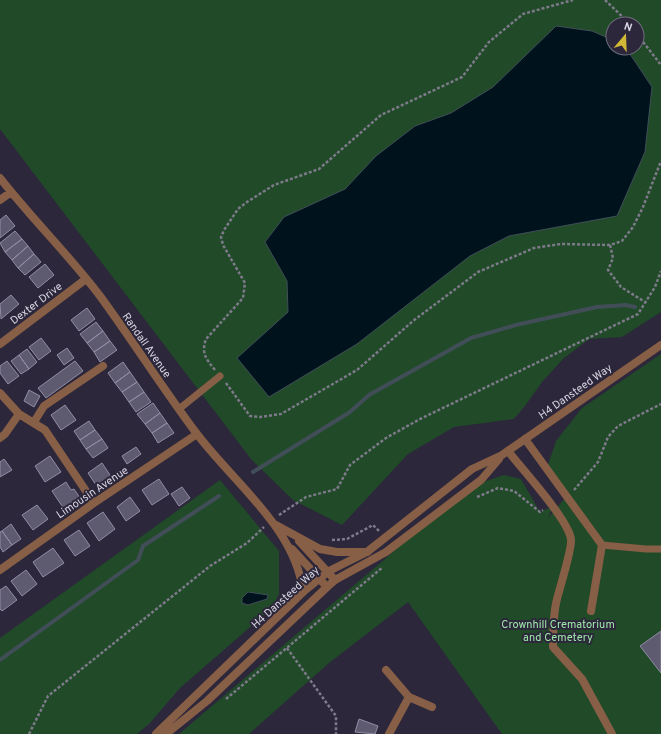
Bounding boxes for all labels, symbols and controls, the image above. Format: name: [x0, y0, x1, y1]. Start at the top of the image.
north arrow: [605, 16, 645, 56]
text: N: [622, 20, 634, 35]
street label: Dexter Drive: [8, 280, 65, 328]
street label: Randall Avenue: [119, 310, 174, 381]
street label: H4 Dansteed Way: [536, 361, 615, 422]
street label: Limousin Avenue: [54, 464, 131, 522]
street label: H4 Dansteed Way: [249, 563, 323, 632]
park label: Crownhill Crematorium and Cemetery: [501, 618, 615, 645]

